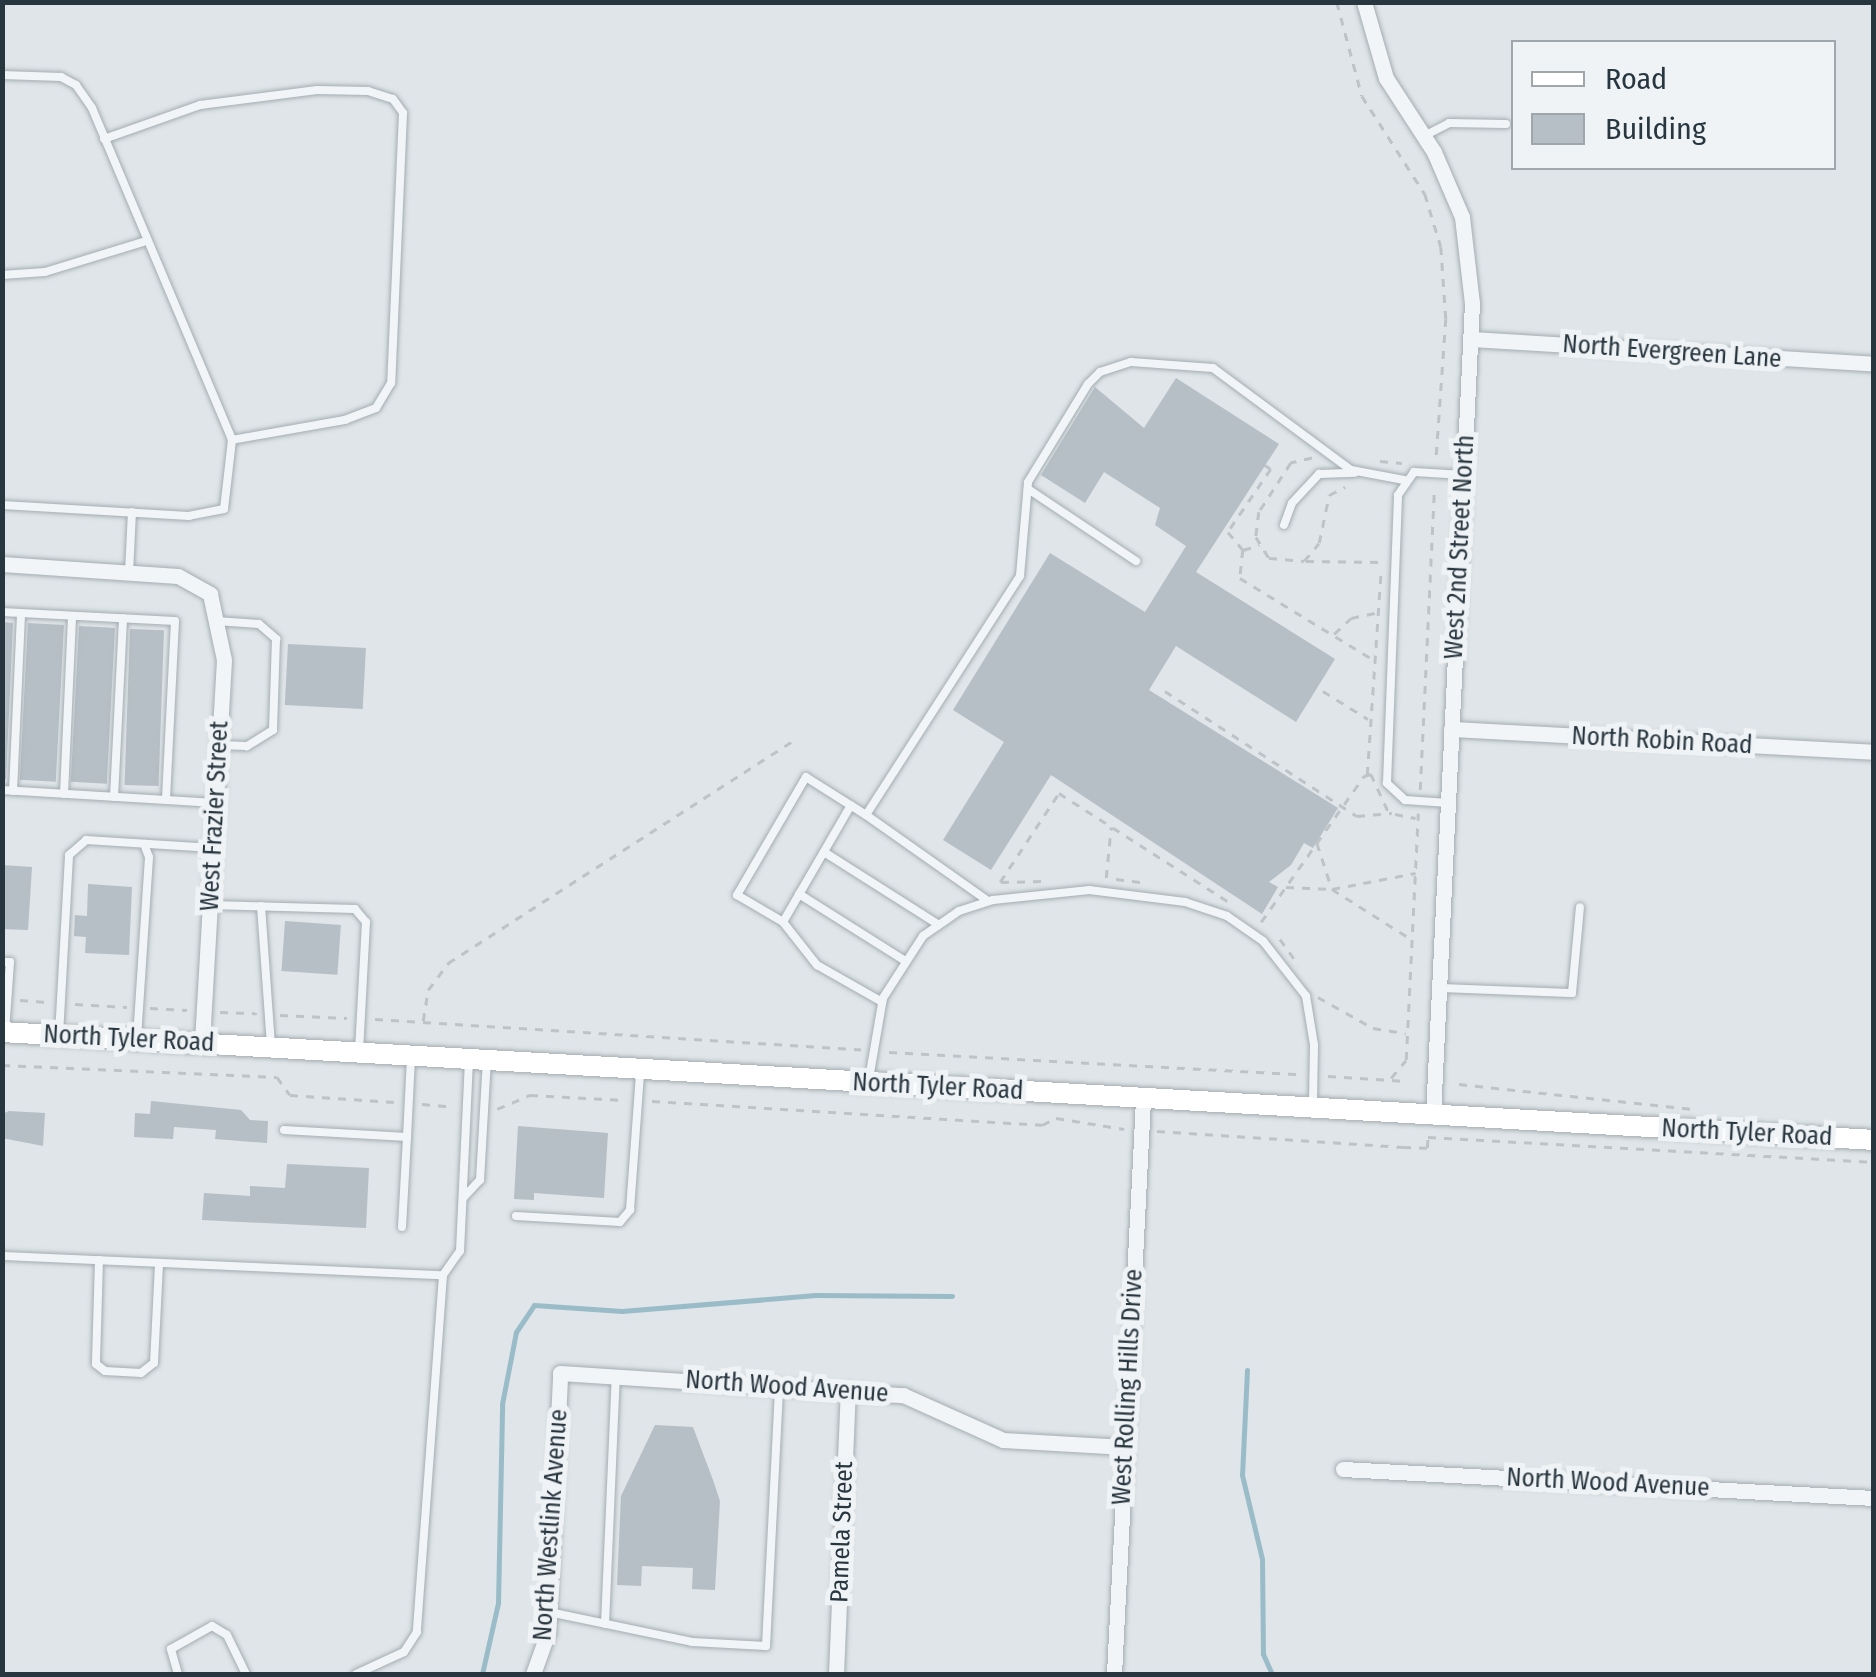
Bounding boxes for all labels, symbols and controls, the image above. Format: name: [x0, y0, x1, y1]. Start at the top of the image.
legend: [1511, 40, 1836, 170]
text: Road: [1605, 61, 1667, 97]
text: Building: [1605, 111, 1706, 147]
street label: North Evergreen Lane: [1561, 329, 1783, 375]
street label: West 2nd Street North: [1439, 434, 1481, 660]
street label: West Frazier Street: [195, 720, 235, 912]
street label: North Robin Road: [1571, 721, 1753, 761]
street label: North Tyler Road: [43, 1020, 215, 1058]
street label: North Tyler Road: [852, 1068, 1024, 1106]
street label: North Tyler Road: [1661, 1114, 1833, 1152]
street label: West Rolling Hills Drive: [1107, 1268, 1149, 1506]
street label: North Wood Avenue: [684, 1365, 890, 1409]
street label: North Westlink Avenue: [528, 1408, 574, 1642]
street label: Pamela Street: [825, 1461, 859, 1603]
street label: North Wood Avenue: [1506, 1463, 1710, 1503]

